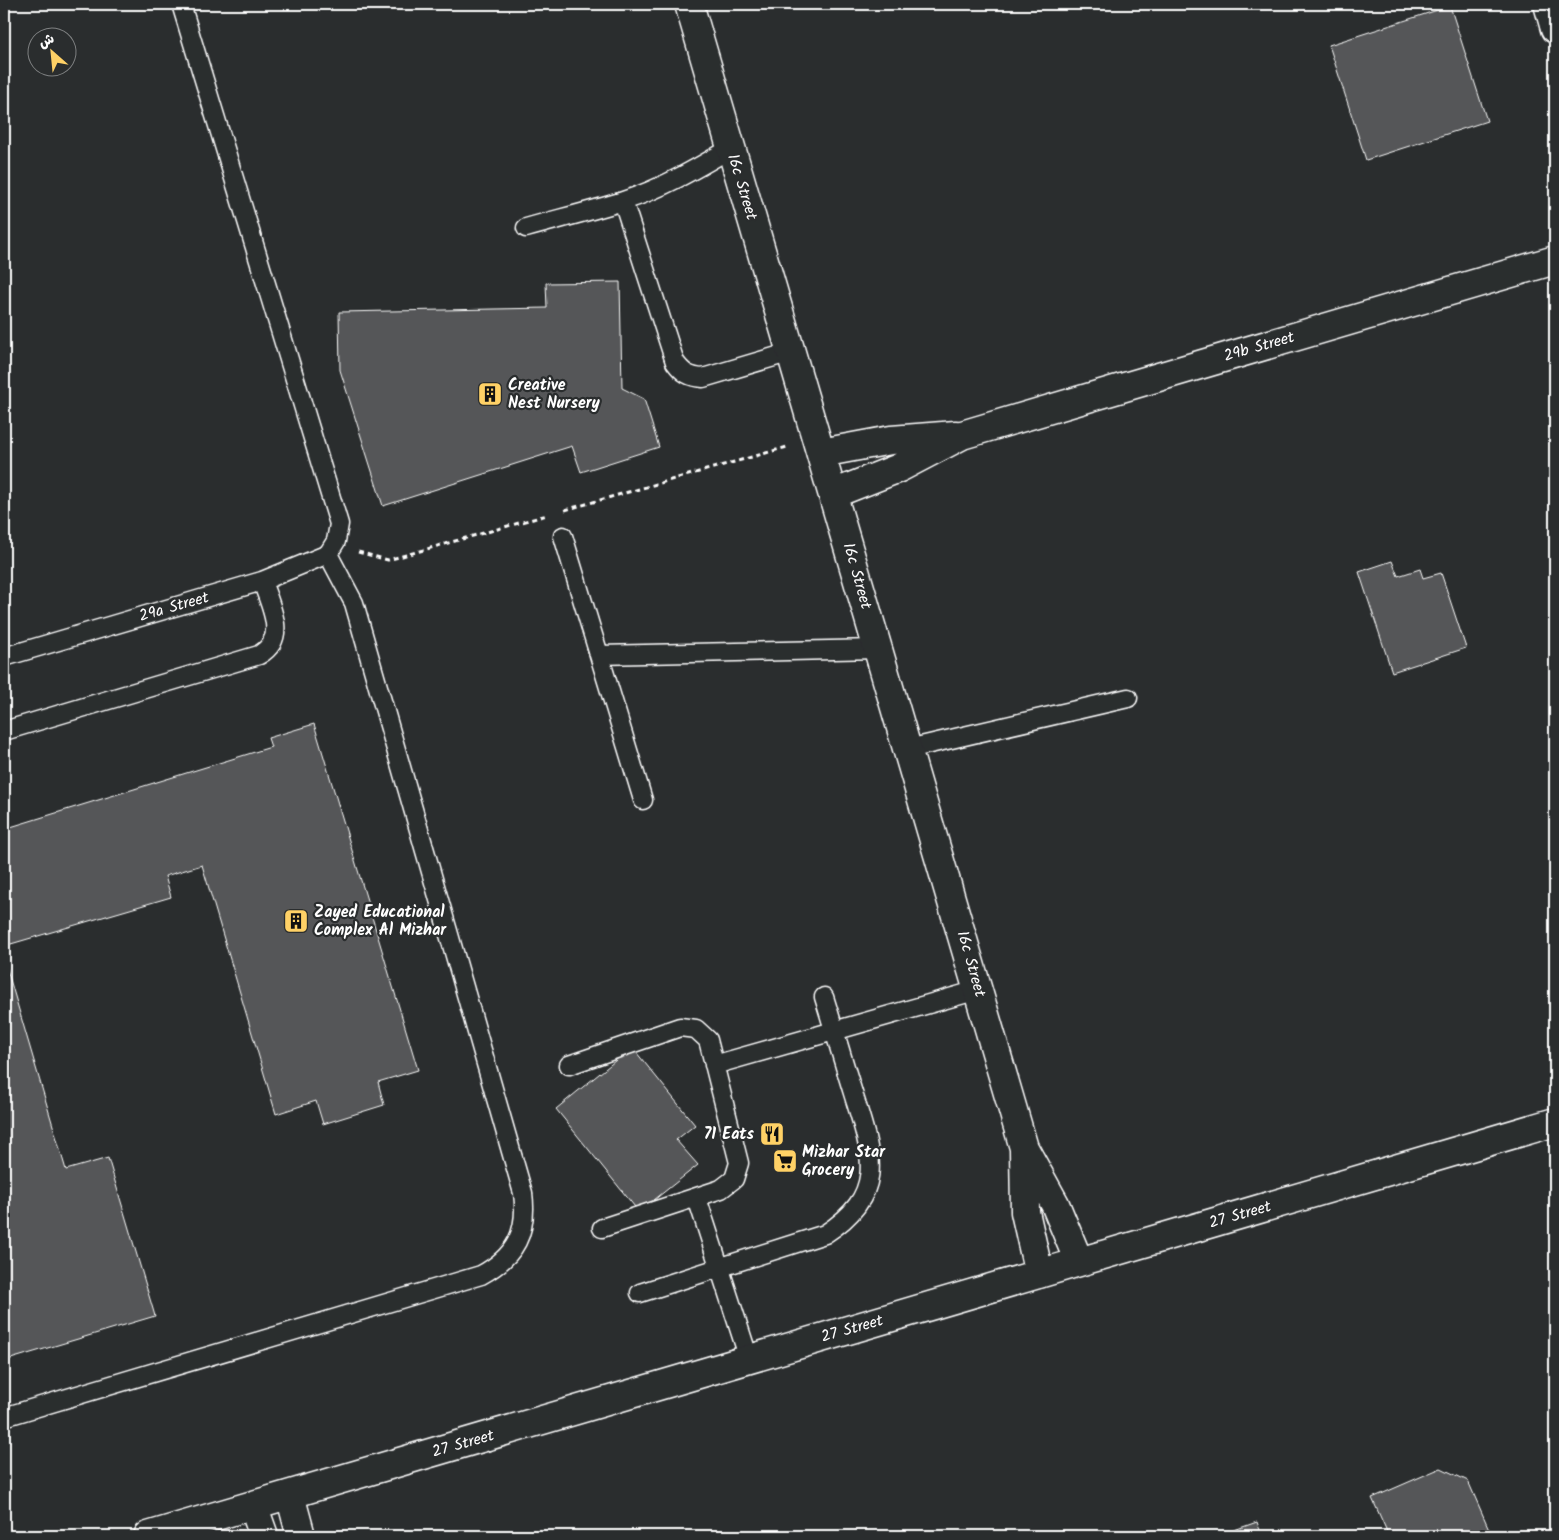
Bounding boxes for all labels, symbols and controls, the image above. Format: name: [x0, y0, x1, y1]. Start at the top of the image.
north arrow: [28, 28, 78, 78]
text: ش: [35, 28, 58, 55]
street label: 16c Street: [720, 151, 764, 224]
street label: 29b Street: [1221, 325, 1298, 369]
place label: Creative Nest Nursery: [508, 373, 600, 416]
building icon: Creative Nest Nursery: [477, 381, 503, 407]
street label: 16c Street: [836, 540, 879, 613]
street label: 29a Street: [136, 585, 213, 629]
place label: Zayed Educational Complex Al Mizhar: [314, 900, 447, 943]
building icon: Zayed Educational Complex Al Mizhar: [283, 908, 309, 934]
street label: 16c Street: [950, 928, 993, 1001]
restaurant icon: 71 Eats: [759, 1121, 785, 1147]
place label: 71 Eats: [704, 1122, 755, 1147]
place label: Mizhar Star Grocery: [802, 1140, 886, 1183]
supermarket icon: Mizhar Star Grocery: [772, 1148, 798, 1174]
street label: 27 Street: [1206, 1194, 1275, 1236]
street label: 27 Street: [818, 1308, 887, 1350]
street label: 27 Street: [429, 1423, 498, 1465]

